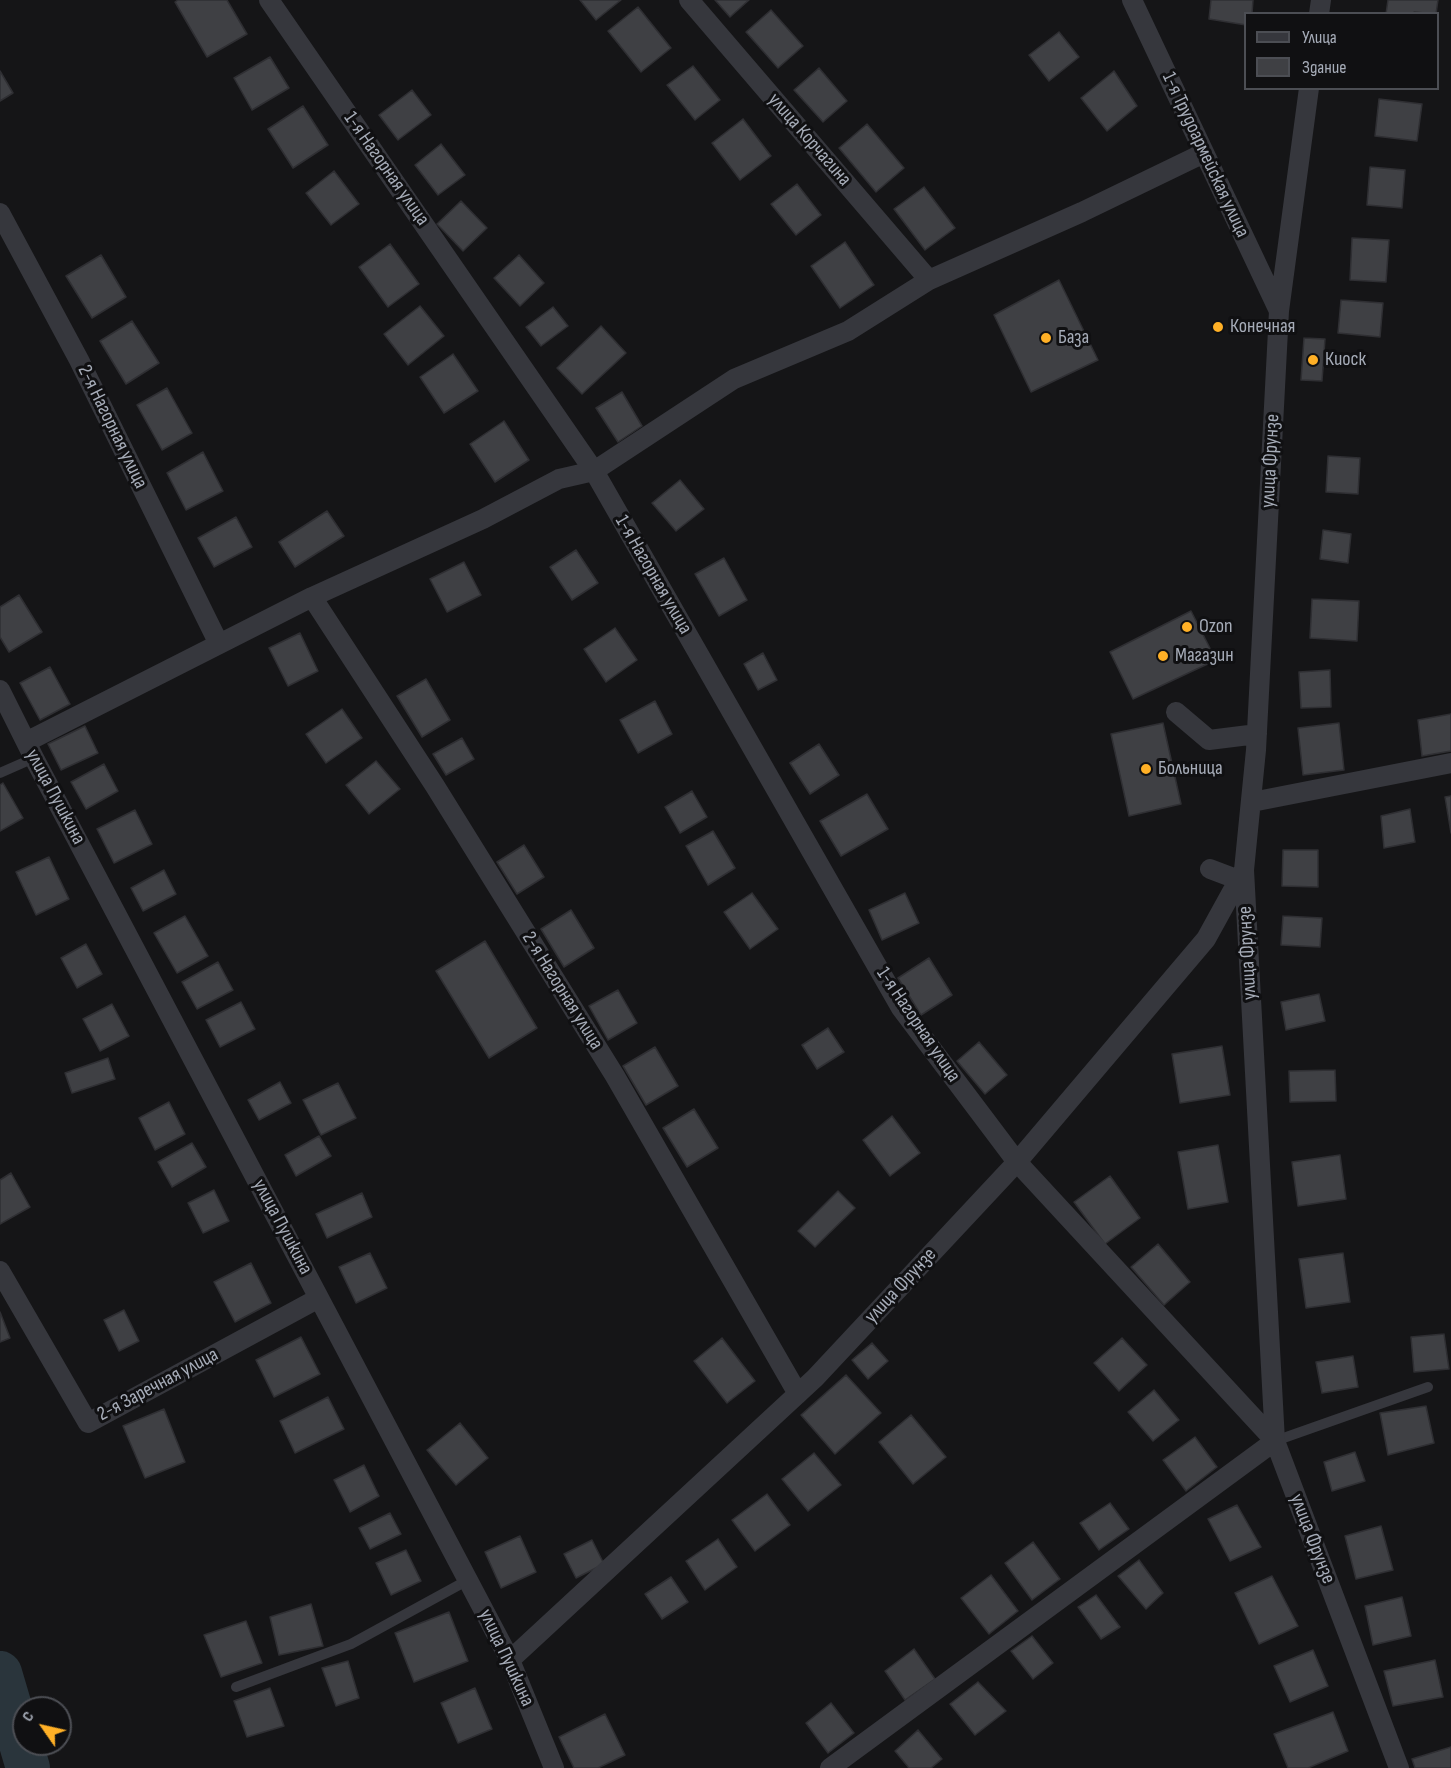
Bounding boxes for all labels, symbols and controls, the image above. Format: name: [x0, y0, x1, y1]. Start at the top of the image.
legend: [1244, 12, 1439, 90]
text: Улица: [1302, 27, 1337, 48]
text: Здание: [1302, 57, 1347, 78]
street label: 1-я Трудоармейская улица: [1156, 69, 1254, 241]
street label: улица Корчагина: [762, 89, 856, 191]
street label: 1-я Нагорная улица: [338, 108, 434, 230]
place label: Конечная: [1230, 315, 1295, 339]
marker: Конечная: [1211, 320, 1225, 334]
place label: База: [1058, 326, 1089, 350]
marker: База: [1039, 331, 1053, 345]
place label: Киоск: [1325, 348, 1366, 372]
marker: Киоск: [1306, 353, 1320, 367]
street label: 2-я Нагорная улица: [72, 361, 152, 493]
street label: улица Фрунзе: [1257, 413, 1285, 509]
street label: 1-я Нагорная улица: [609, 511, 697, 639]
place label: Ozon: [1199, 615, 1233, 639]
marker: Ozon: [1180, 620, 1194, 634]
place label: Магазин: [1175, 644, 1234, 668]
marker: Магазин: [1156, 649, 1170, 663]
street label: улица Пушкина: [20, 745, 90, 849]
place label: Больница: [1158, 757, 1223, 781]
marker: Больница: [1139, 762, 1153, 776]
street label: улица Фрунзе: [1234, 905, 1262, 1001]
street label: 2-я Нагорная улица: [516, 928, 608, 1054]
street label: 1-я Нагорная улица: [871, 963, 965, 1087]
street label: улица Пушкина: [247, 1175, 317, 1279]
street label: улица Фрунзе: [860, 1243, 942, 1329]
street label: 2-я Заречная улица: [93, 1343, 223, 1427]
street label: улица Фрунзе: [1284, 1491, 1340, 1587]
street label: улица Пушкина: [473, 1605, 539, 1711]
north arrow: [12, 1696, 72, 1756]
text: С: [18, 1708, 38, 1725]

